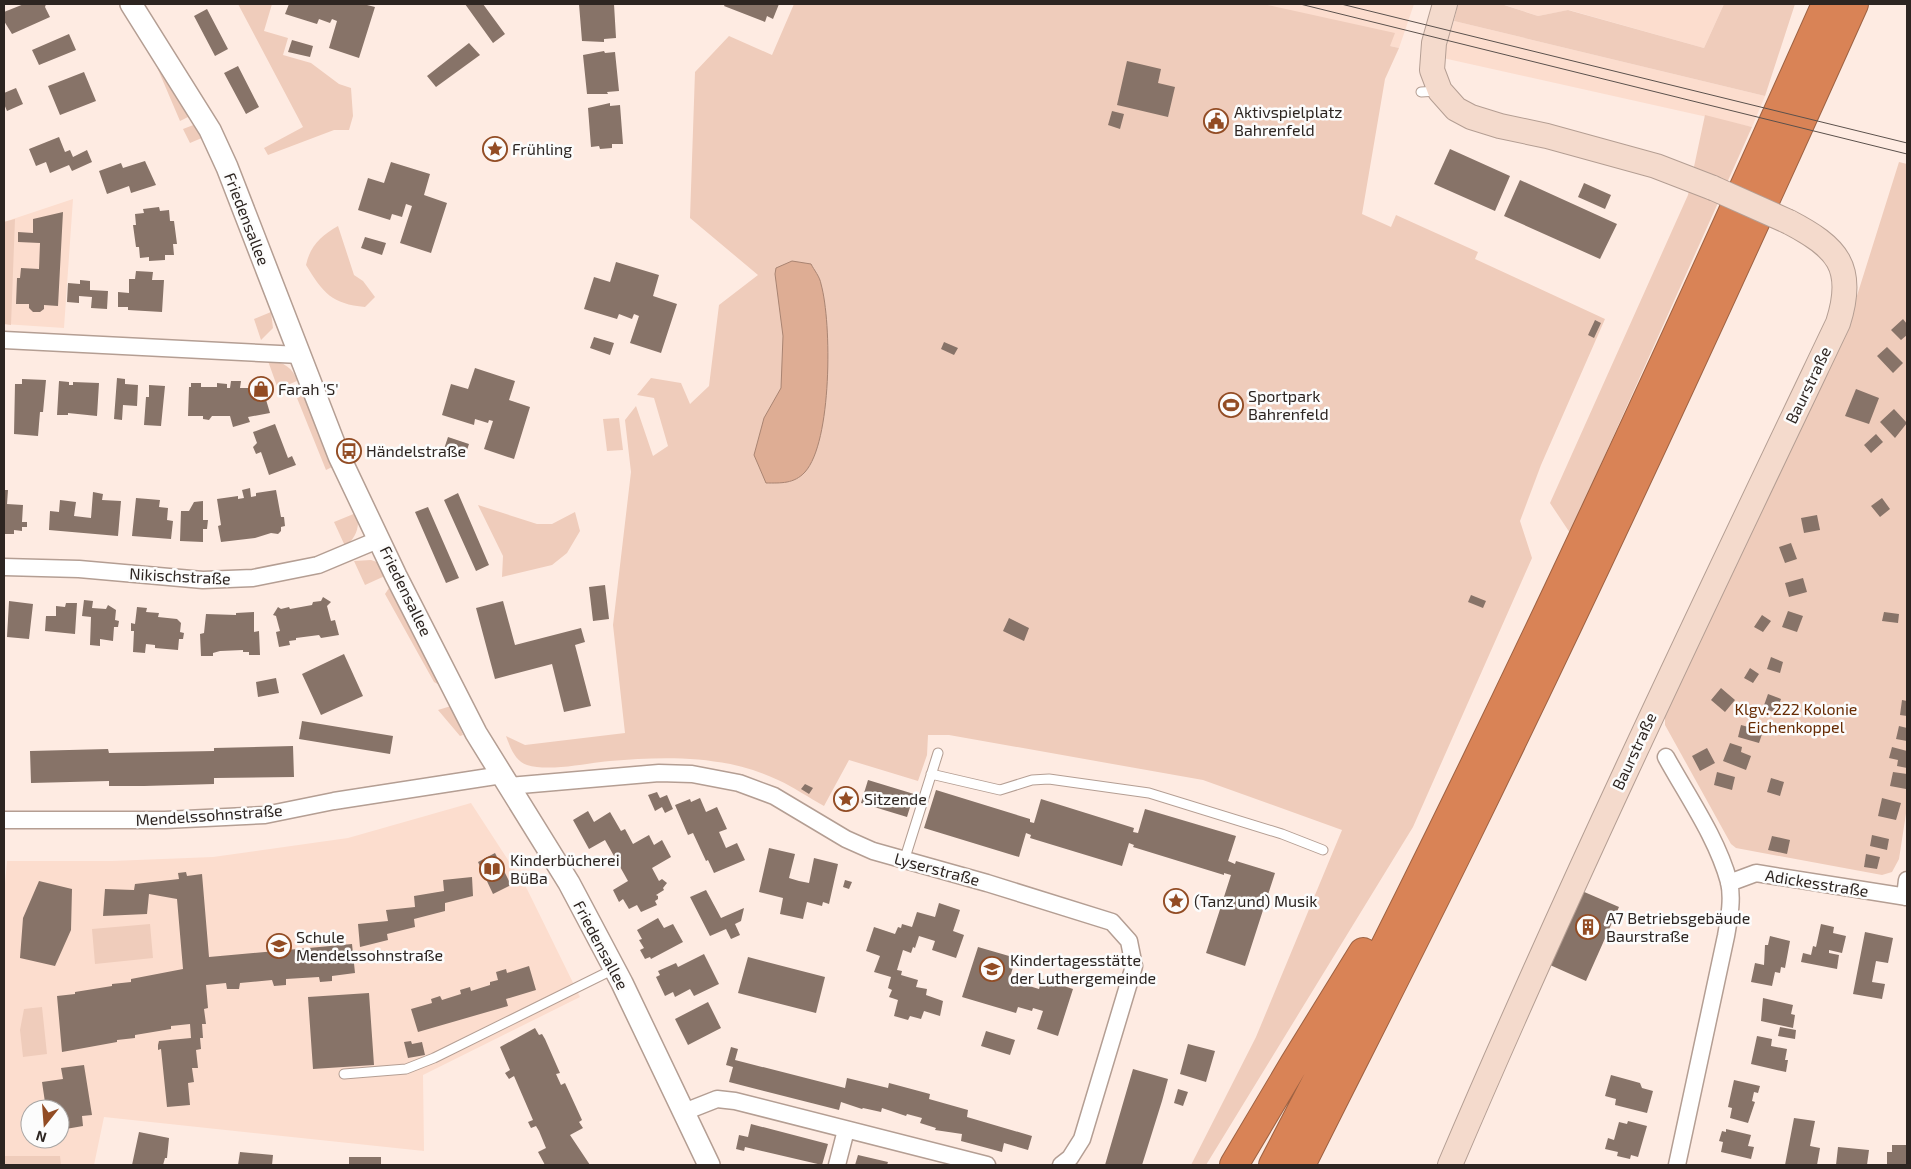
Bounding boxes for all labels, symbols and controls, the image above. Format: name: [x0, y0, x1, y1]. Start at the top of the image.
place label: Aktivspielplatz Bahrenfeld: [1234, 102, 1342, 139]
public building icon: Aktivspielplatz Bahrenfeld: [1203, 108, 1229, 134]
place icon: Frühling: [482, 136, 508, 162]
place label: Frühling: [512, 139, 572, 158]
street label: Friedensallee: [221, 170, 274, 268]
street label: Baurstraße: [1781, 343, 1834, 426]
shop icon: Farah 'S': [248, 376, 274, 402]
place label: Farah 'S': [278, 379, 339, 398]
place label: Sportpark Bahrenfeld: [1248, 386, 1329, 423]
sports icon: Sportpark Bahrenfeld: [1218, 392, 1244, 418]
bus stop icon: Händelstraße: [336, 438, 362, 464]
place label: Händelstraße: [366, 441, 466, 460]
street label: Friedensallee: [376, 543, 436, 639]
street label: Nikischstraße: [129, 563, 231, 588]
park label: Klgv. 222 Kolonie Eichenkoppel: [1735, 699, 1857, 736]
street label: Baurstraße: [1607, 709, 1660, 792]
place icon: Sitzende: [833, 786, 859, 812]
place label: Sitzende: [864, 789, 927, 808]
street label: Mendelssohnstraße: [135, 800, 283, 829]
street label: Lyserstraße: [892, 848, 982, 889]
place label: Kinderbücherei BüBa: [510, 850, 620, 887]
library icon: Kinderbücherei BüBa: [479, 856, 505, 882]
street label: Adickesstraße: [1764, 865, 1870, 900]
place icon: (Tanz und) Musik: [1163, 888, 1189, 914]
place label: (Tanz und) Musik: [1194, 891, 1317, 910]
street label: Friedensallee: [570, 897, 633, 992]
place label: A7 Betriebsgebäude Baurstraße: [1606, 908, 1750, 945]
building icon: A7 Betriebsgebäude Baurstraße: [1575, 914, 1601, 940]
place label: Schule Mendelssohnstraße: [296, 927, 443, 964]
school or university icon: Schule Mendelssohnstraße: [266, 933, 292, 959]
place label: Kindertagesstätte der Luthergemeinde: [1010, 950, 1156, 987]
school or university icon: Kindertagesstätte der Luthergemeinde: [979, 956, 1005, 982]
north arrow: [20, 1099, 70, 1149]
text: N: [34, 1127, 48, 1147]

